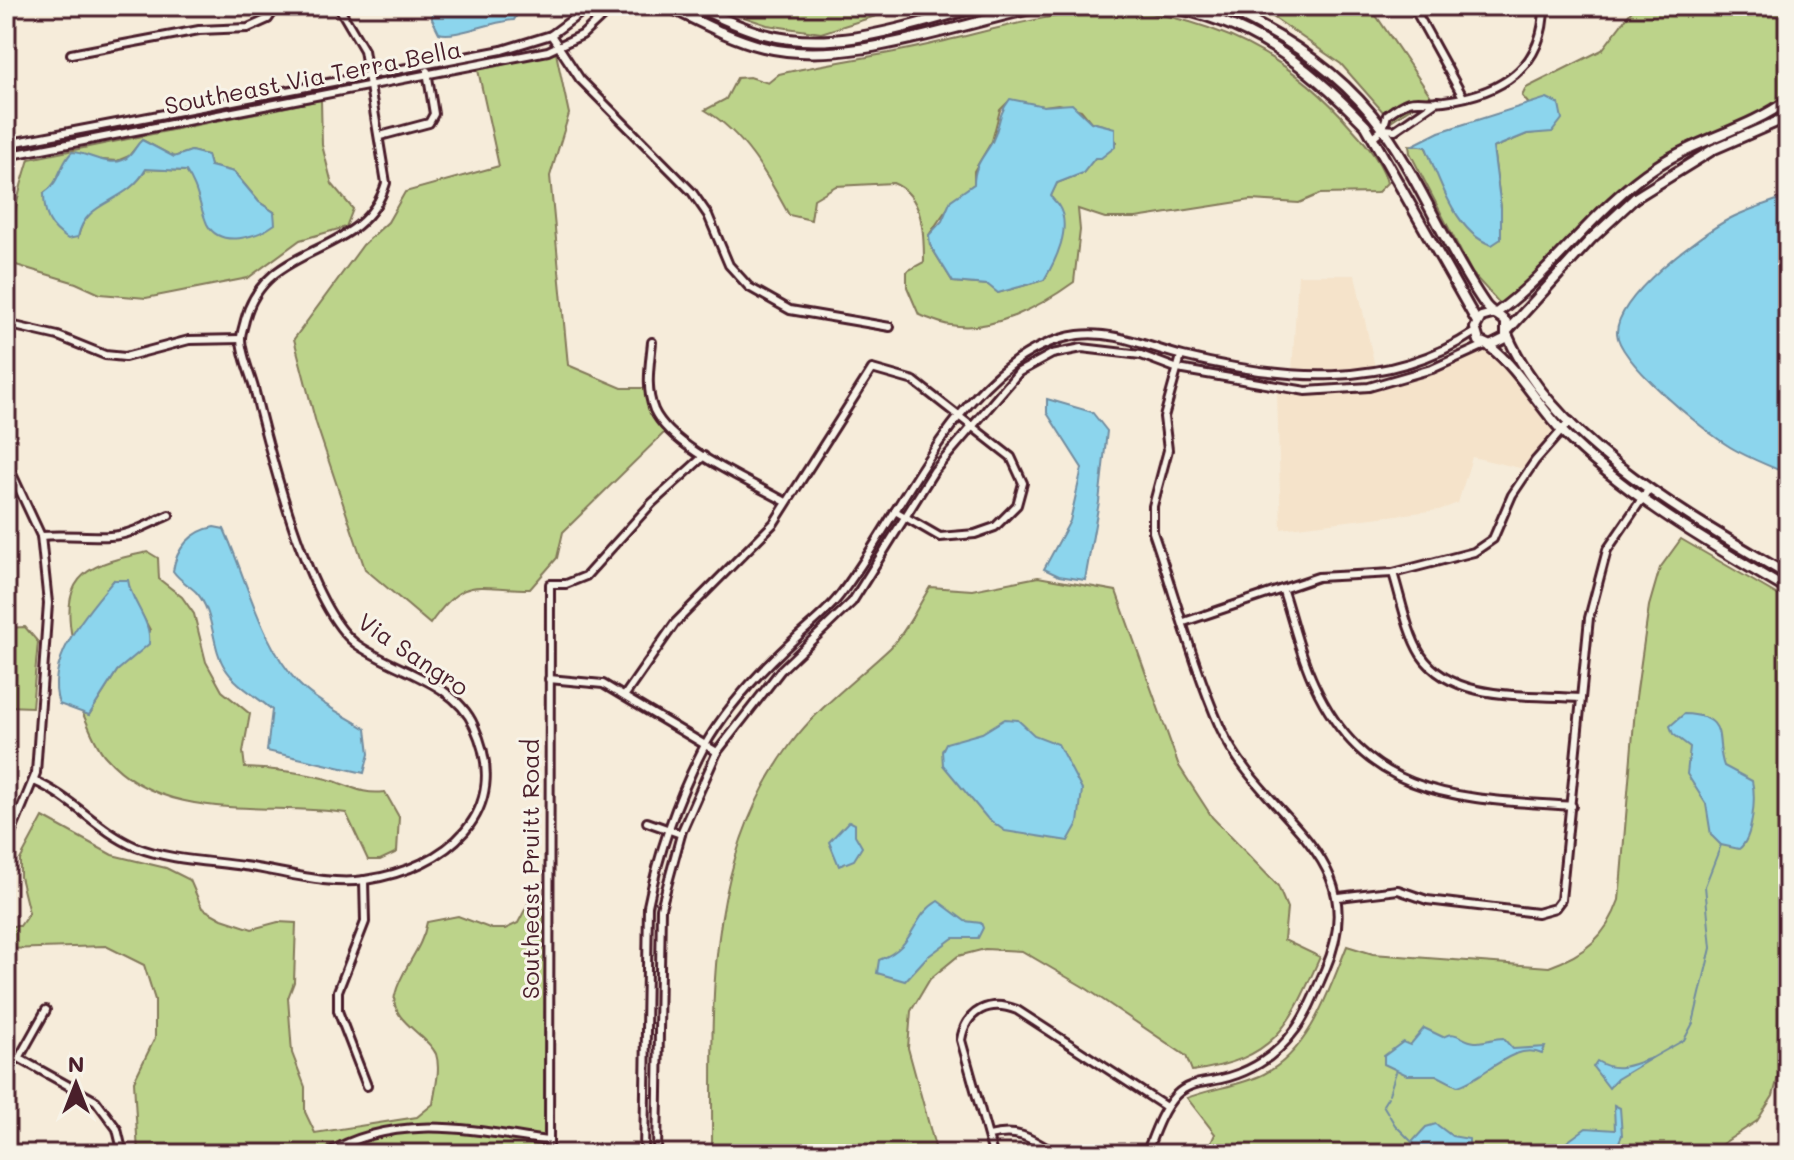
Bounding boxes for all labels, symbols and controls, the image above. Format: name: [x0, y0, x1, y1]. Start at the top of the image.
street label: Southeast Via Terra Bella: [162, 33, 464, 121]
street label: Via Sangro: [352, 605, 475, 702]
street label: Southeast Pruitt Road: [514, 739, 545, 999]
north arrow: [36, 1044, 116, 1124]
text: N: [68, 1049, 84, 1078]

